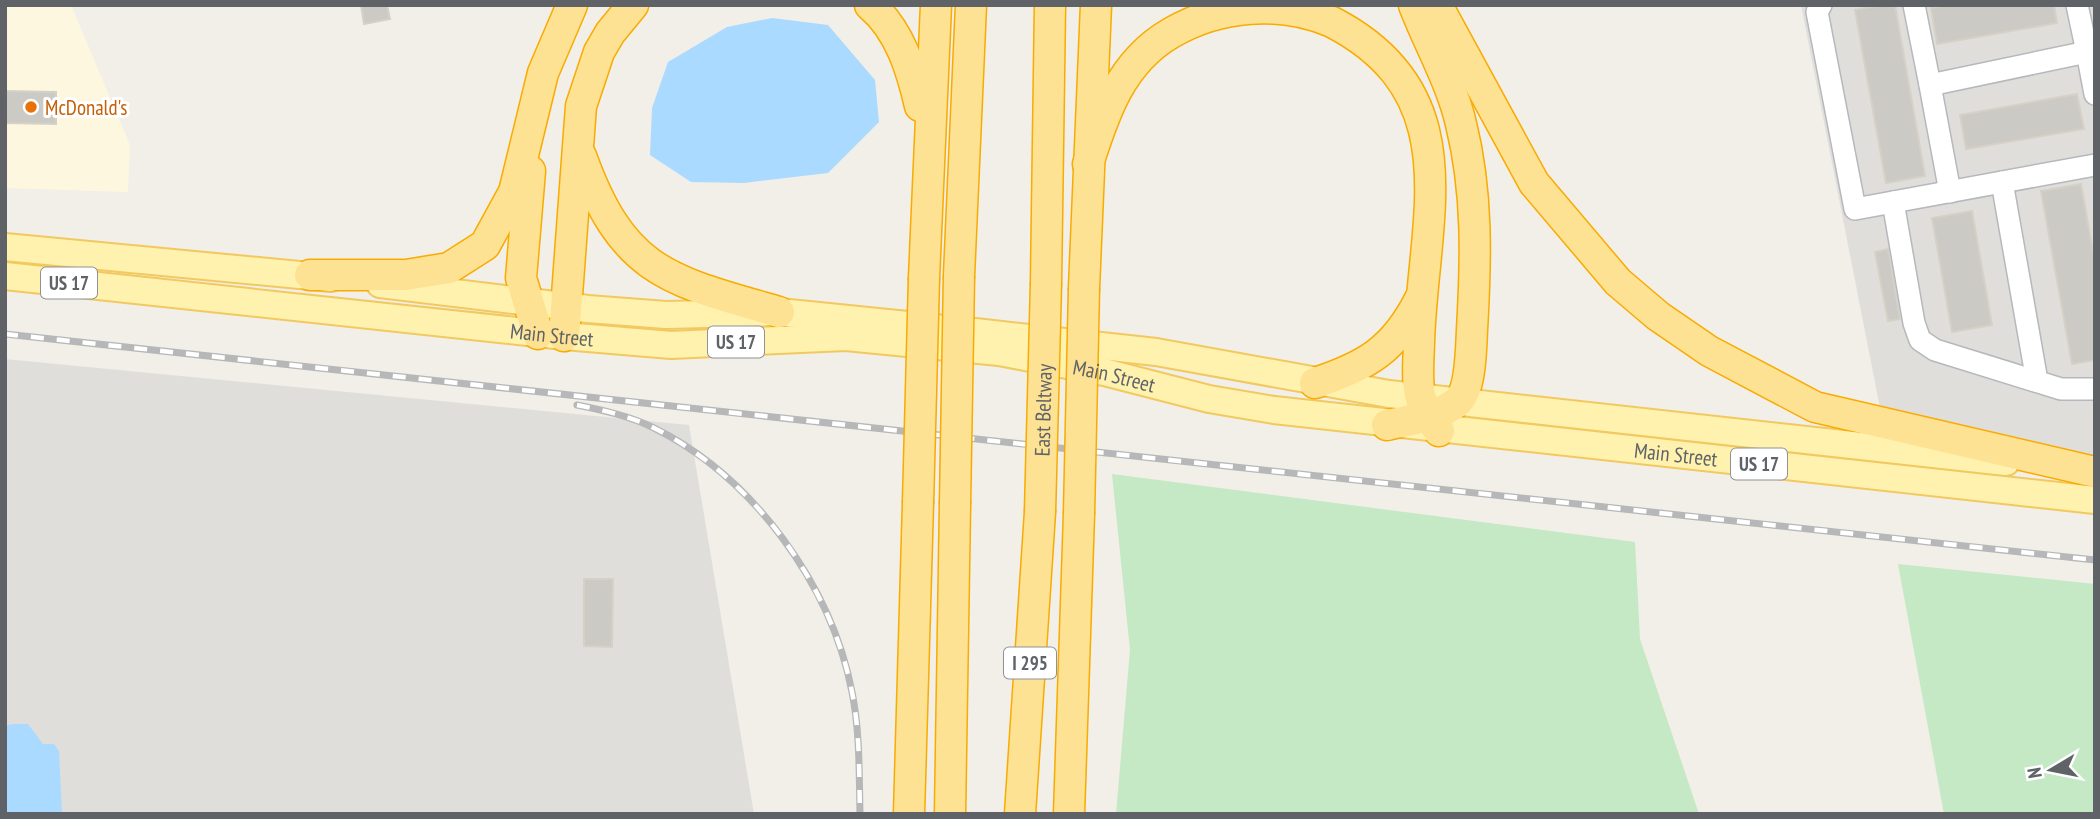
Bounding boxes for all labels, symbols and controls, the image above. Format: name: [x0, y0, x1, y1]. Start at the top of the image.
place label: McDonald's: [45, 94, 127, 121]
marker: McDonald's: [23, 99, 39, 115]
road number: US 17: [41, 268, 97, 298]
street label: Main Street: [509, 317, 595, 352]
road number: US 17: [708, 326, 764, 358]
street label: Main Street: [1071, 353, 1158, 398]
street label: East Beltway: [1028, 363, 1057, 457]
street label: Main Street: [1633, 436, 1719, 472]
road number: US 17: [1731, 449, 1787, 480]
road number: I 295: [1004, 648, 1056, 678]
north arrow: [2016, 735, 2086, 805]
text: N: [2022, 766, 2047, 780]

